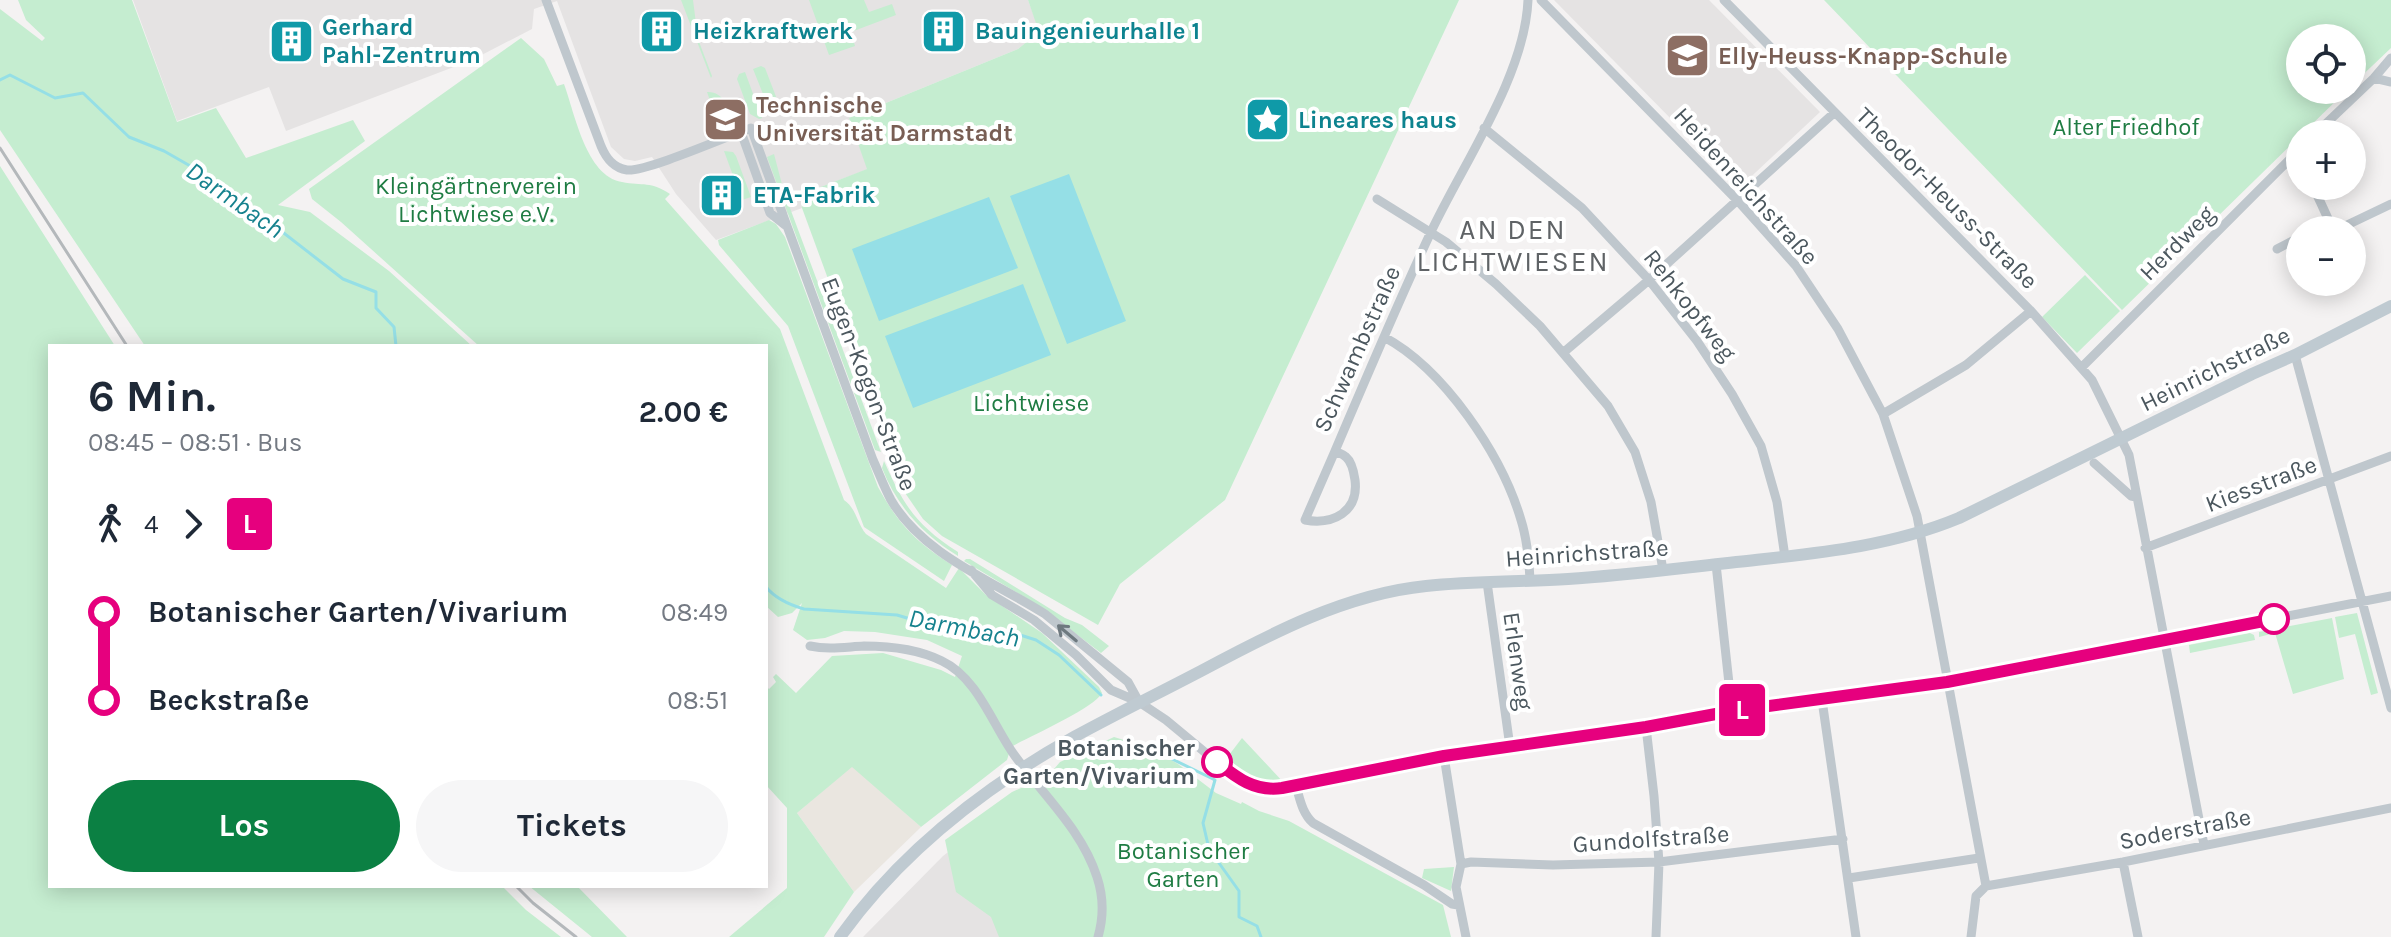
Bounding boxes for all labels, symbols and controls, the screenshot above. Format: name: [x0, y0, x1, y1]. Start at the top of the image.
building icon: Heizkraftwerk: [638, 7, 686, 55]
building icon: Bauingenieurhalle 1: [920, 7, 968, 55]
place label: Gerhard Pahl-Zentrum: [322, 13, 481, 69]
building icon: Gerhard Pahl-Zentrum: [267, 17, 315, 65]
place label: Heizkraftwerk: [693, 17, 853, 45]
place label: Bauingenieurhalle 1: [975, 17, 1200, 45]
map controls: [2286, 24, 2366, 296]
button: locate: [2286, 24, 2366, 104]
school or university icon: Elly-Heuss-Knapp-Schule: [1663, 32, 1711, 80]
place label: Elly-Heuss-Knapp-Schule: [1718, 42, 2008, 70]
place label: Technische Universität Darmstadt: [756, 91, 1013, 147]
school or university icon: Technische Universität Darmstadt: [701, 95, 749, 143]
place icon: Lineares haus: [1243, 96, 1291, 144]
street label: Theodor-Heuss-Straße: [1850, 101, 2044, 295]
street label: Heidenreichstraße: [1668, 102, 1824, 270]
place label: Lineares haus: [1298, 106, 1457, 134]
park label: Alter Friedhof: [2052, 113, 2200, 141]
button: +: [2286, 120, 2366, 200]
water label: Darmbach: [180, 155, 290, 245]
building icon: ETA-Fabrik: [698, 171, 746, 219]
park label: Kleingärtnerverein Lichtwiese e.V.: [375, 172, 577, 228]
place label: ETA-Fabrik: [753, 181, 876, 209]
street label: Herdweg: [2134, 199, 2221, 286]
district label: AN DEN LICHTWIESEN: [1416, 213, 1610, 278]
button: −: [2286, 216, 2366, 296]
street label: Rehkopfweg: [1638, 244, 1742, 367]
street label: Schwambstraße: [1308, 261, 1406, 437]
street label: Eugen-Kogon-Straße: [815, 273, 923, 495]
street label: Heinrichstraße: [2135, 321, 2295, 417]
text: 6 Min.: [88, 371, 216, 422]
park label: Lichtwiese: [973, 389, 1089, 417]
text: 2.00 €: [639, 394, 728, 430]
text: 08:45 – 08:51 · Bus: [88, 427, 302, 458]
street label: Kiesstraße: [2201, 450, 2321, 518]
icon: walk: [88, 502, 132, 546]
icon: forward: [171, 502, 215, 546]
text: L: [243, 507, 256, 540]
text: 4: [144, 509, 159, 540]
street label: Heinrichstraße: [1505, 533, 1669, 573]
text: Botanischer Garten/Vivarium: [148, 594, 568, 630]
text: 08:49: [661, 597, 728, 628]
water label: Darmbach: [906, 602, 1022, 654]
unlabelled marker: [2259, 604, 2289, 634]
street label: Erlenweg: [1497, 610, 1539, 712]
one-way arrow: [1058, 624, 1078, 642]
text: Beckstraße: [148, 682, 309, 718]
line badge: L: [1716, 684, 1768, 736]
text: 08:51: [667, 685, 728, 716]
text: L: [1735, 693, 1749, 726]
place label: Botanischer Garten/Vivarium: [1003, 734, 1196, 790]
marker: Botanischer Garten/Vivarium: [1202, 747, 1232, 777]
button: Los: [88, 780, 400, 872]
button: Tickets: [416, 780, 728, 872]
street label: Soderstraße: [2117, 803, 2253, 855]
street label: Gundolfstraße: [1572, 820, 1730, 858]
park label: Botanischer Garten: [1117, 837, 1250, 893]

